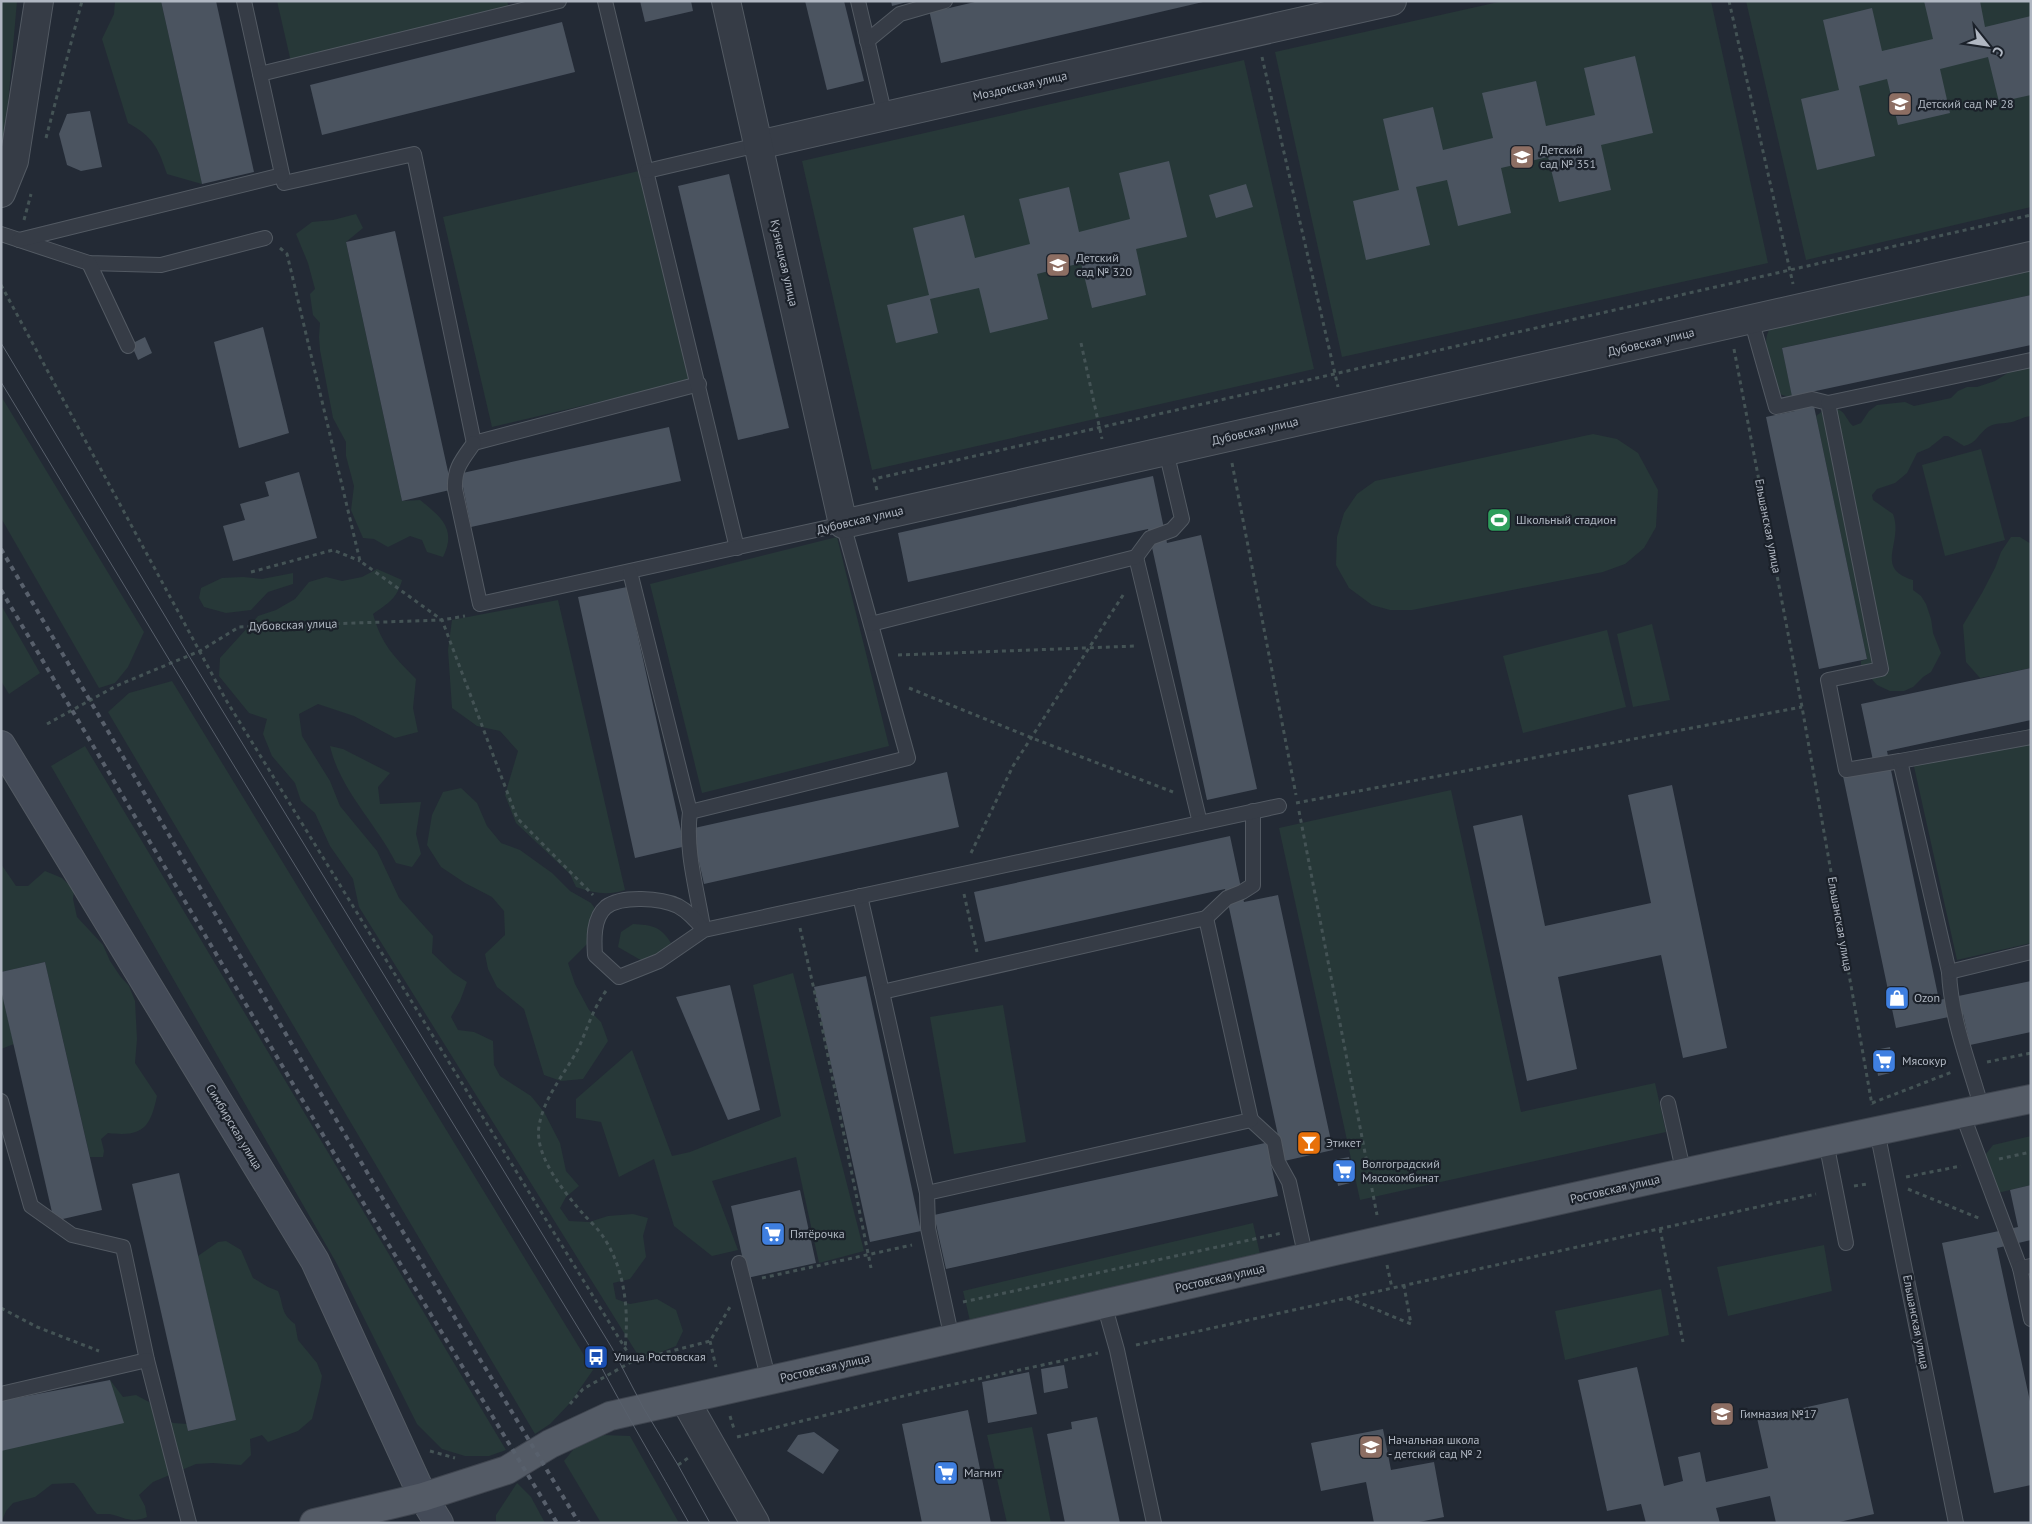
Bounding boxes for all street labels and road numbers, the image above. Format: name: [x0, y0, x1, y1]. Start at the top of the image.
street label: Моздокская улица: [971, 67, 1069, 104]
street label: Кузнецкая улица: [767, 218, 802, 308]
street label: Дубовская улица: [1606, 324, 1696, 359]
street label: Дубовская улица: [1210, 413, 1300, 448]
street label: Ельшанская улица: [1752, 477, 1785, 574]
street label: Дубовская улица: [815, 502, 905, 537]
street label: Дубовская улица: [248, 615, 338, 634]
street label: Ельшанская улица: [1825, 875, 1856, 972]
street label: Симбирская улица: [203, 1081, 266, 1172]
street label: Ростовская улица: [1569, 1171, 1661, 1206]
street label: Ростовская улица: [1174, 1260, 1266, 1295]
street label: Ельшанская улица: [1900, 1273, 1933, 1370]
street label: Ростовская улица: [779, 1350, 871, 1385]

